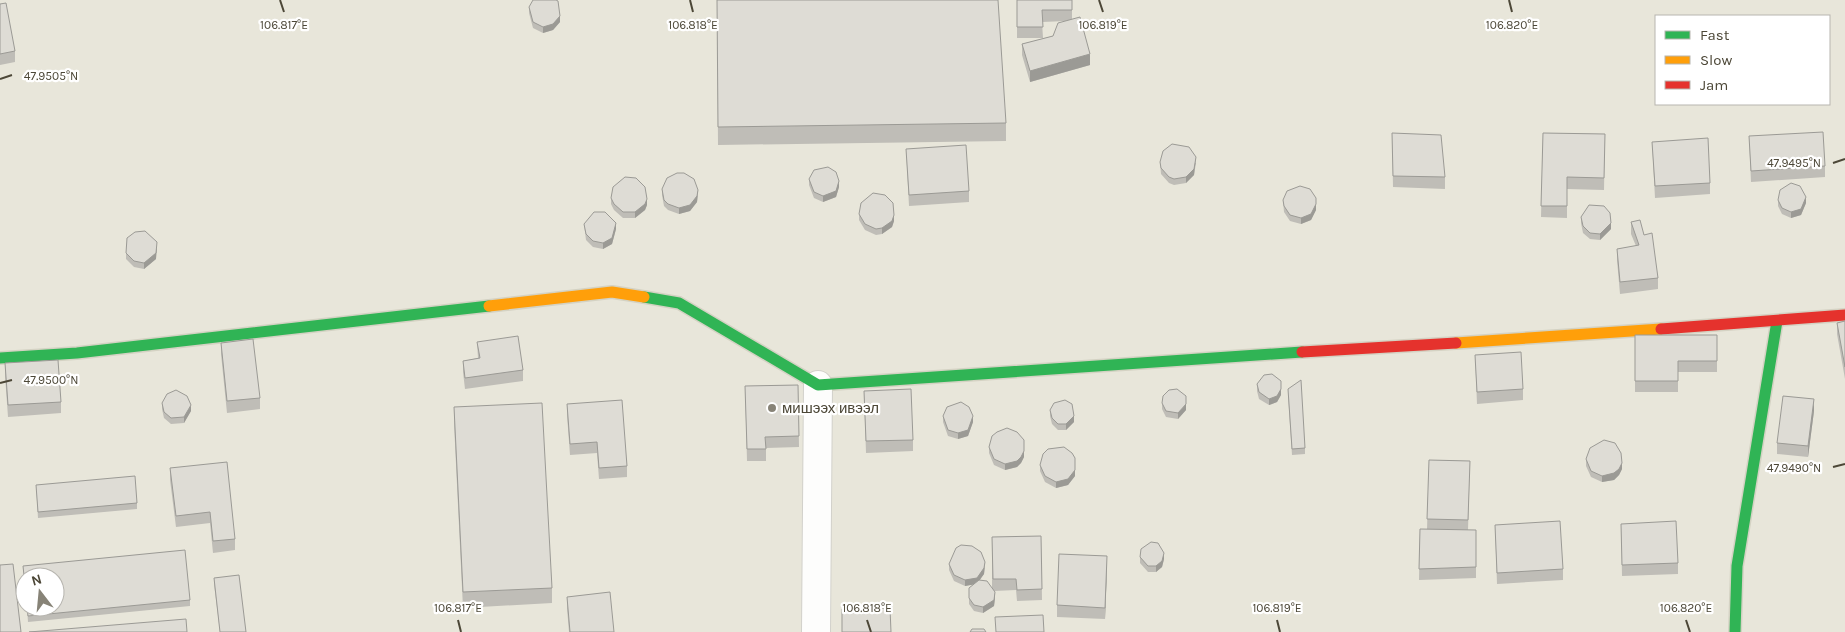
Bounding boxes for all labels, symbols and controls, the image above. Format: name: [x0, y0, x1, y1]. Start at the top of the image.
legend: [1655, 15, 1830, 105]
text: 106.817°E: [260, 18, 308, 32]
text: 106.818°E: [668, 18, 718, 32]
text: 106.819°E: [1078, 18, 1128, 32]
text: 106.820°E: [1486, 18, 1538, 32]
text: Fast: [1700, 26, 1730, 44]
text: Slow: [1700, 51, 1732, 69]
text: 47.9505°N: [24, 69, 78, 83]
text: Jam: [1700, 76, 1728, 94]
text: 47.9495°N: [1767, 156, 1821, 170]
text: 47.9500°N: [24, 373, 78, 387]
place label: мишээх ивээл: [782, 399, 879, 417]
marker: мишээх ивээл: [766, 402, 778, 414]
text: 47.9490°N: [1767, 461, 1821, 475]
north arrow: [15, 567, 65, 617]
text: N: [29, 570, 44, 590]
text: 106.817°E: [434, 601, 482, 615]
text: 106.818°E: [842, 601, 892, 615]
text: 106.819°E: [1252, 601, 1302, 615]
text: 106.820°E: [1660, 601, 1712, 615]

